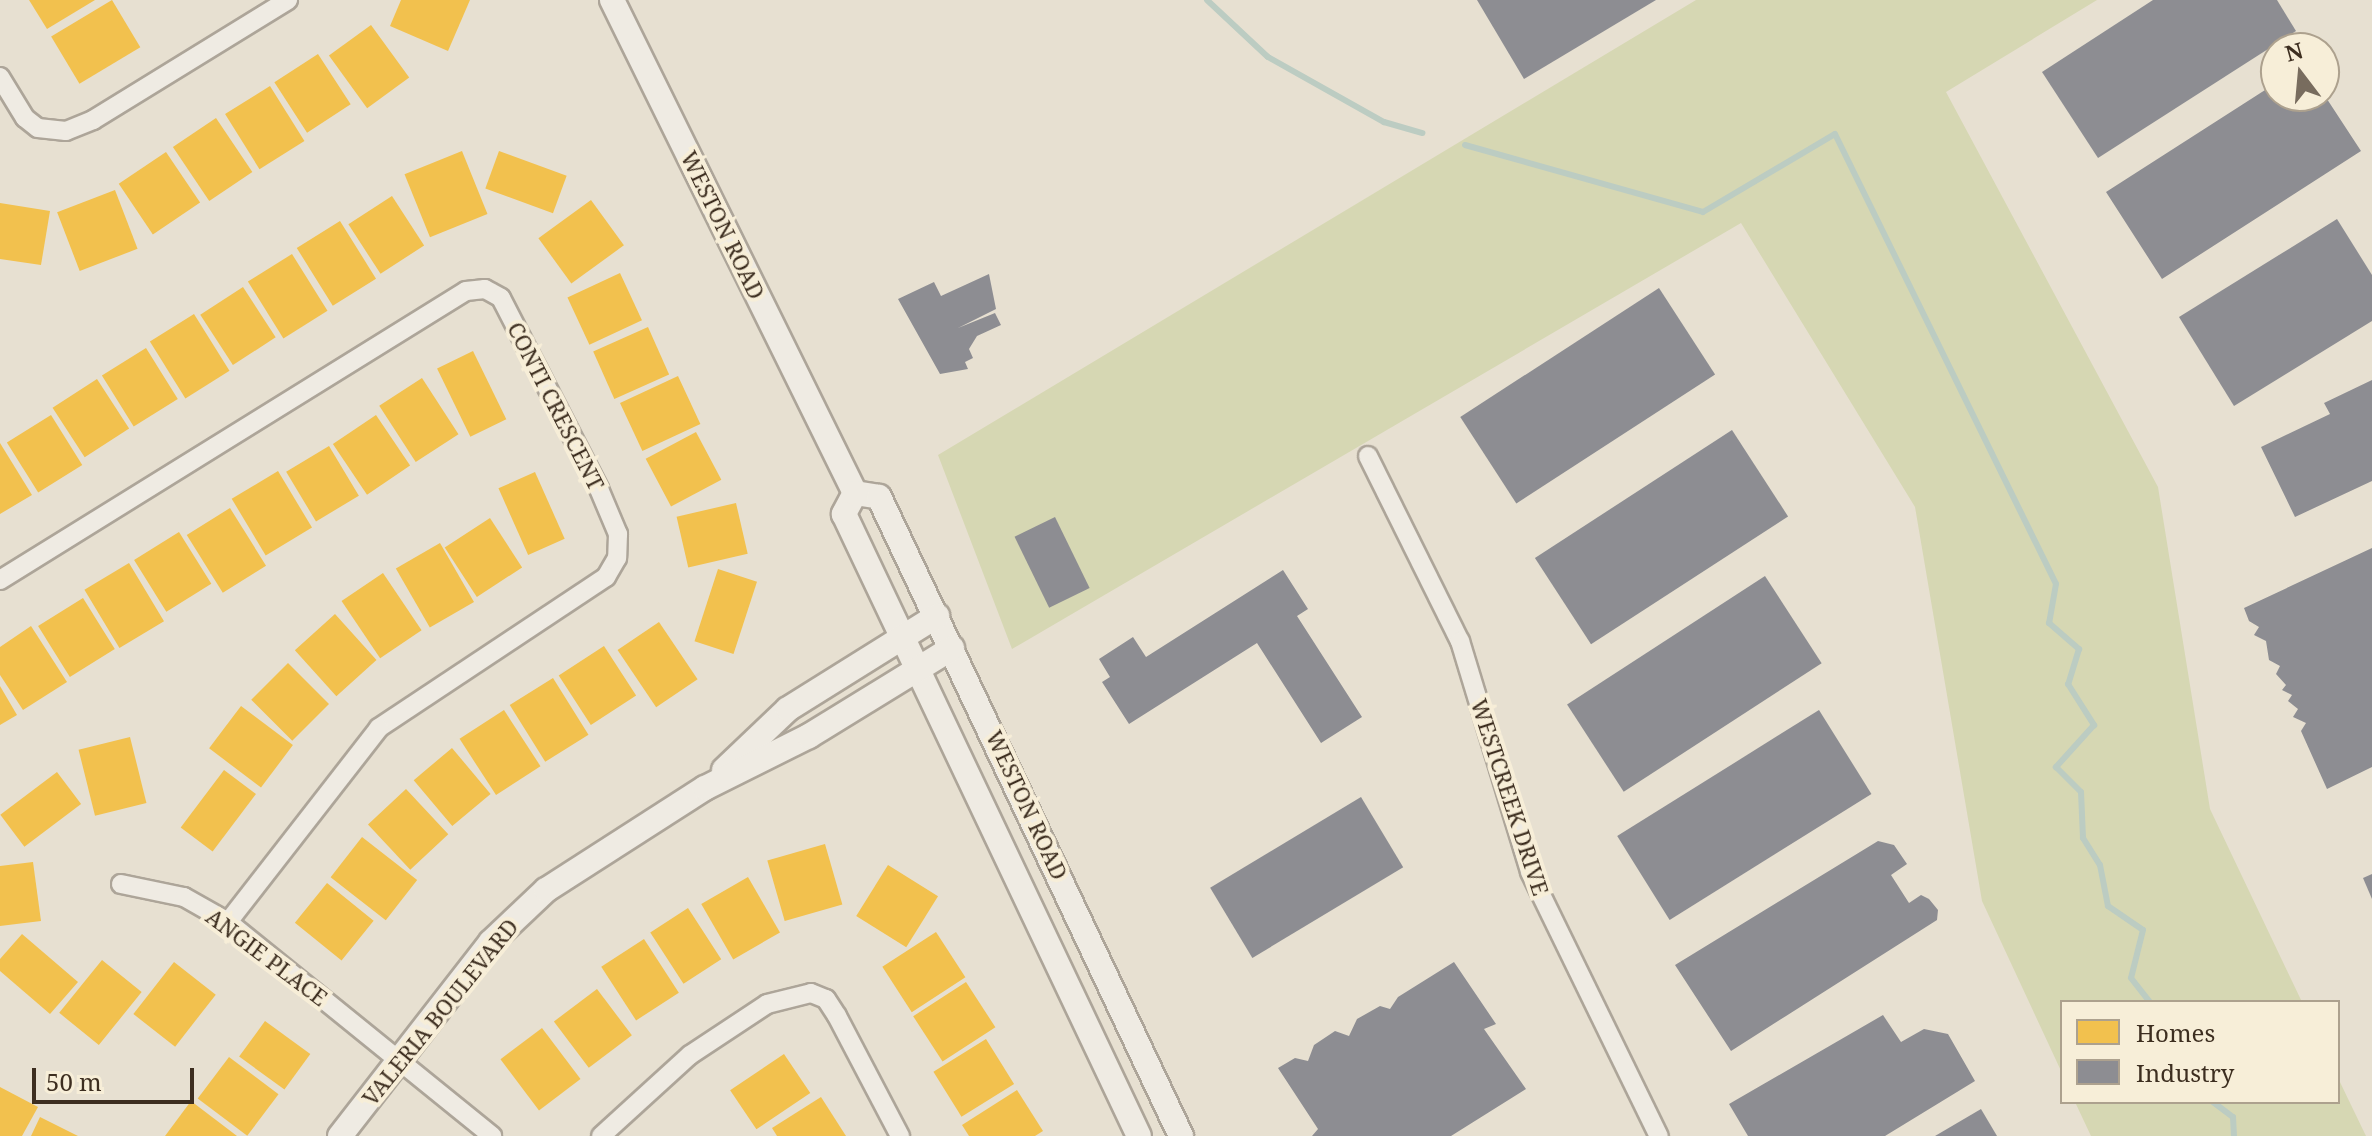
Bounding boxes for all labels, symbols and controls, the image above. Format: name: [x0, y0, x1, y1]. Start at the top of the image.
north arrow: [2260, 32, 2340, 112]
text: N: [2281, 34, 2306, 68]
street label: WESTON ROAD: [676, 147, 770, 303]
street label: CONTI CRESCENT: [502, 318, 610, 494]
street label: WESTCREEK DRIVE: [1466, 696, 1554, 898]
street label: WESTON ROAD: [981, 726, 1073, 884]
street label: ANGIE PLACE: [201, 903, 333, 1011]
street label: VALERIA BOULEVARD: [357, 913, 523, 1111]
legend: [2060, 1000, 2340, 1104]
text: Homes: [2136, 1016, 2215, 1049]
scale bar: [36, 1052, 198, 1102]
text: Industry: [2136, 1056, 2234, 1089]
text: 50 m: [46, 1065, 102, 1098]

